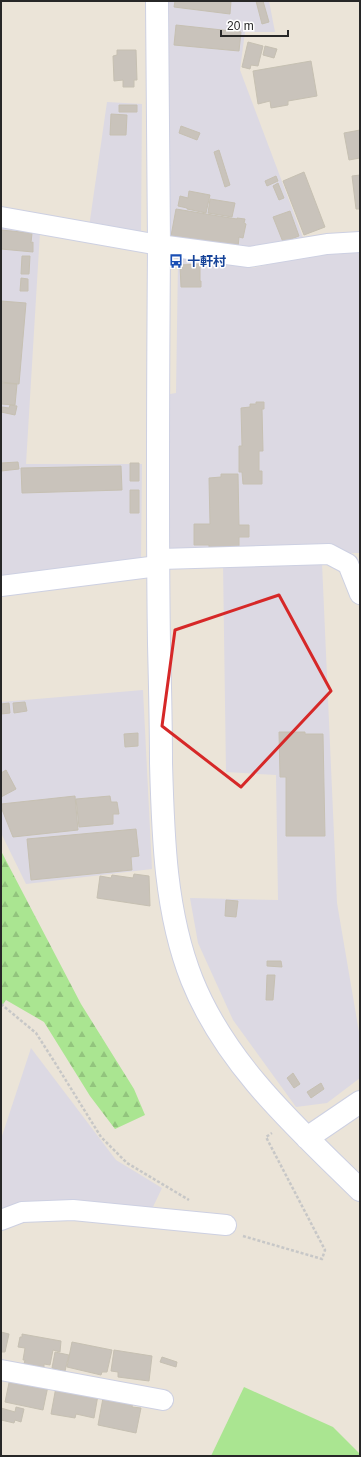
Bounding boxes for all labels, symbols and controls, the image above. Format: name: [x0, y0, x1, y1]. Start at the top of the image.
scale bar: [221, 12, 288, 38]
text: 20 m: [227, 19, 254, 33]
bus stop icon: 十軒村: [168, 253, 184, 269]
place label: 十軒村: [187, 254, 226, 269]

